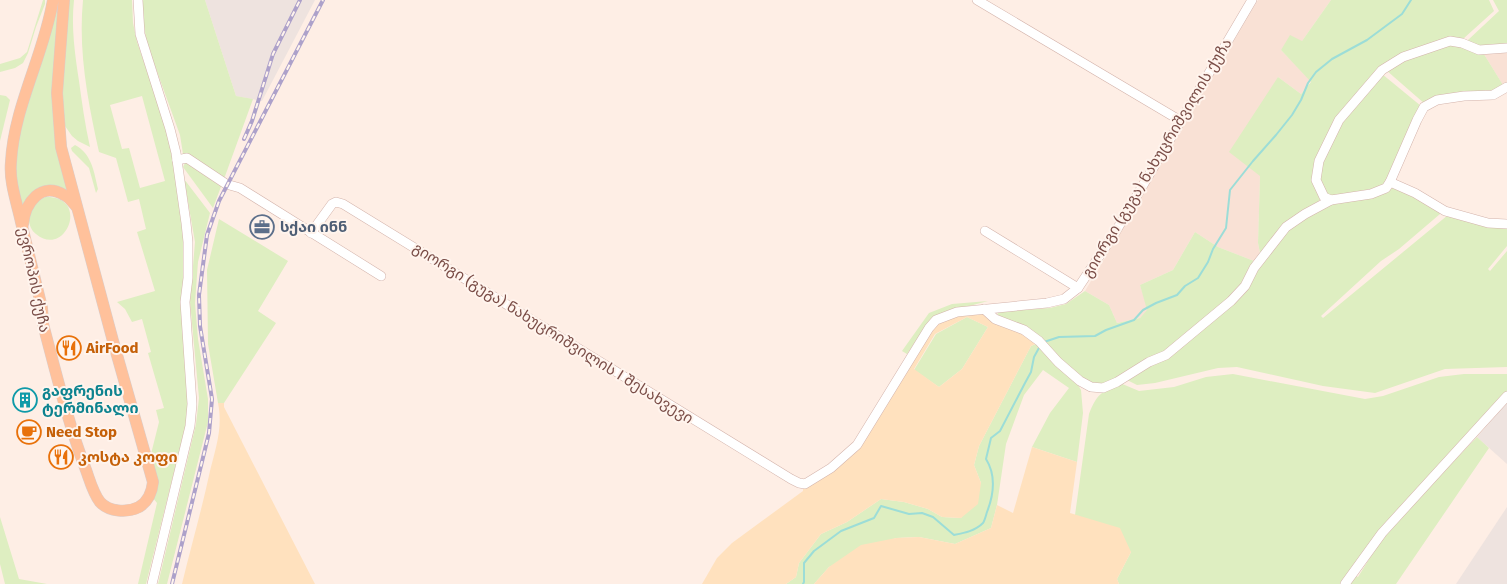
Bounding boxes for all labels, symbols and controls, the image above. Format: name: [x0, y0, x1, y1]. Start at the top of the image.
street label: გიორგი (გუგა) ნახუცრიშვილის ქუჩა: [1078, 35, 1236, 281]
office icon: სქაი ინნ: [249, 214, 275, 240]
place label: სქაი ინნ: [280, 218, 347, 236]
street label: ევროპის ქუჩა: [14, 226, 54, 334]
street label: გიორგი (გუგა) ნახუცრიშვილის I შესახვევი: [409, 239, 697, 427]
restaurant icon: AirFood: [56, 335, 82, 361]
place label: AirFood: [85, 339, 138, 357]
place label: გაფრენის ტერმინალი: [42, 382, 138, 417]
building icon: გაფრენის ტერმინალი: [12, 387, 38, 413]
cafe icon: Need Stop: [16, 419, 42, 445]
place label: Need Stop: [46, 423, 117, 441]
restaurant icon: კოსტა კოფი: [48, 444, 74, 470]
place label: კოსტა კოფი: [78, 448, 178, 466]

